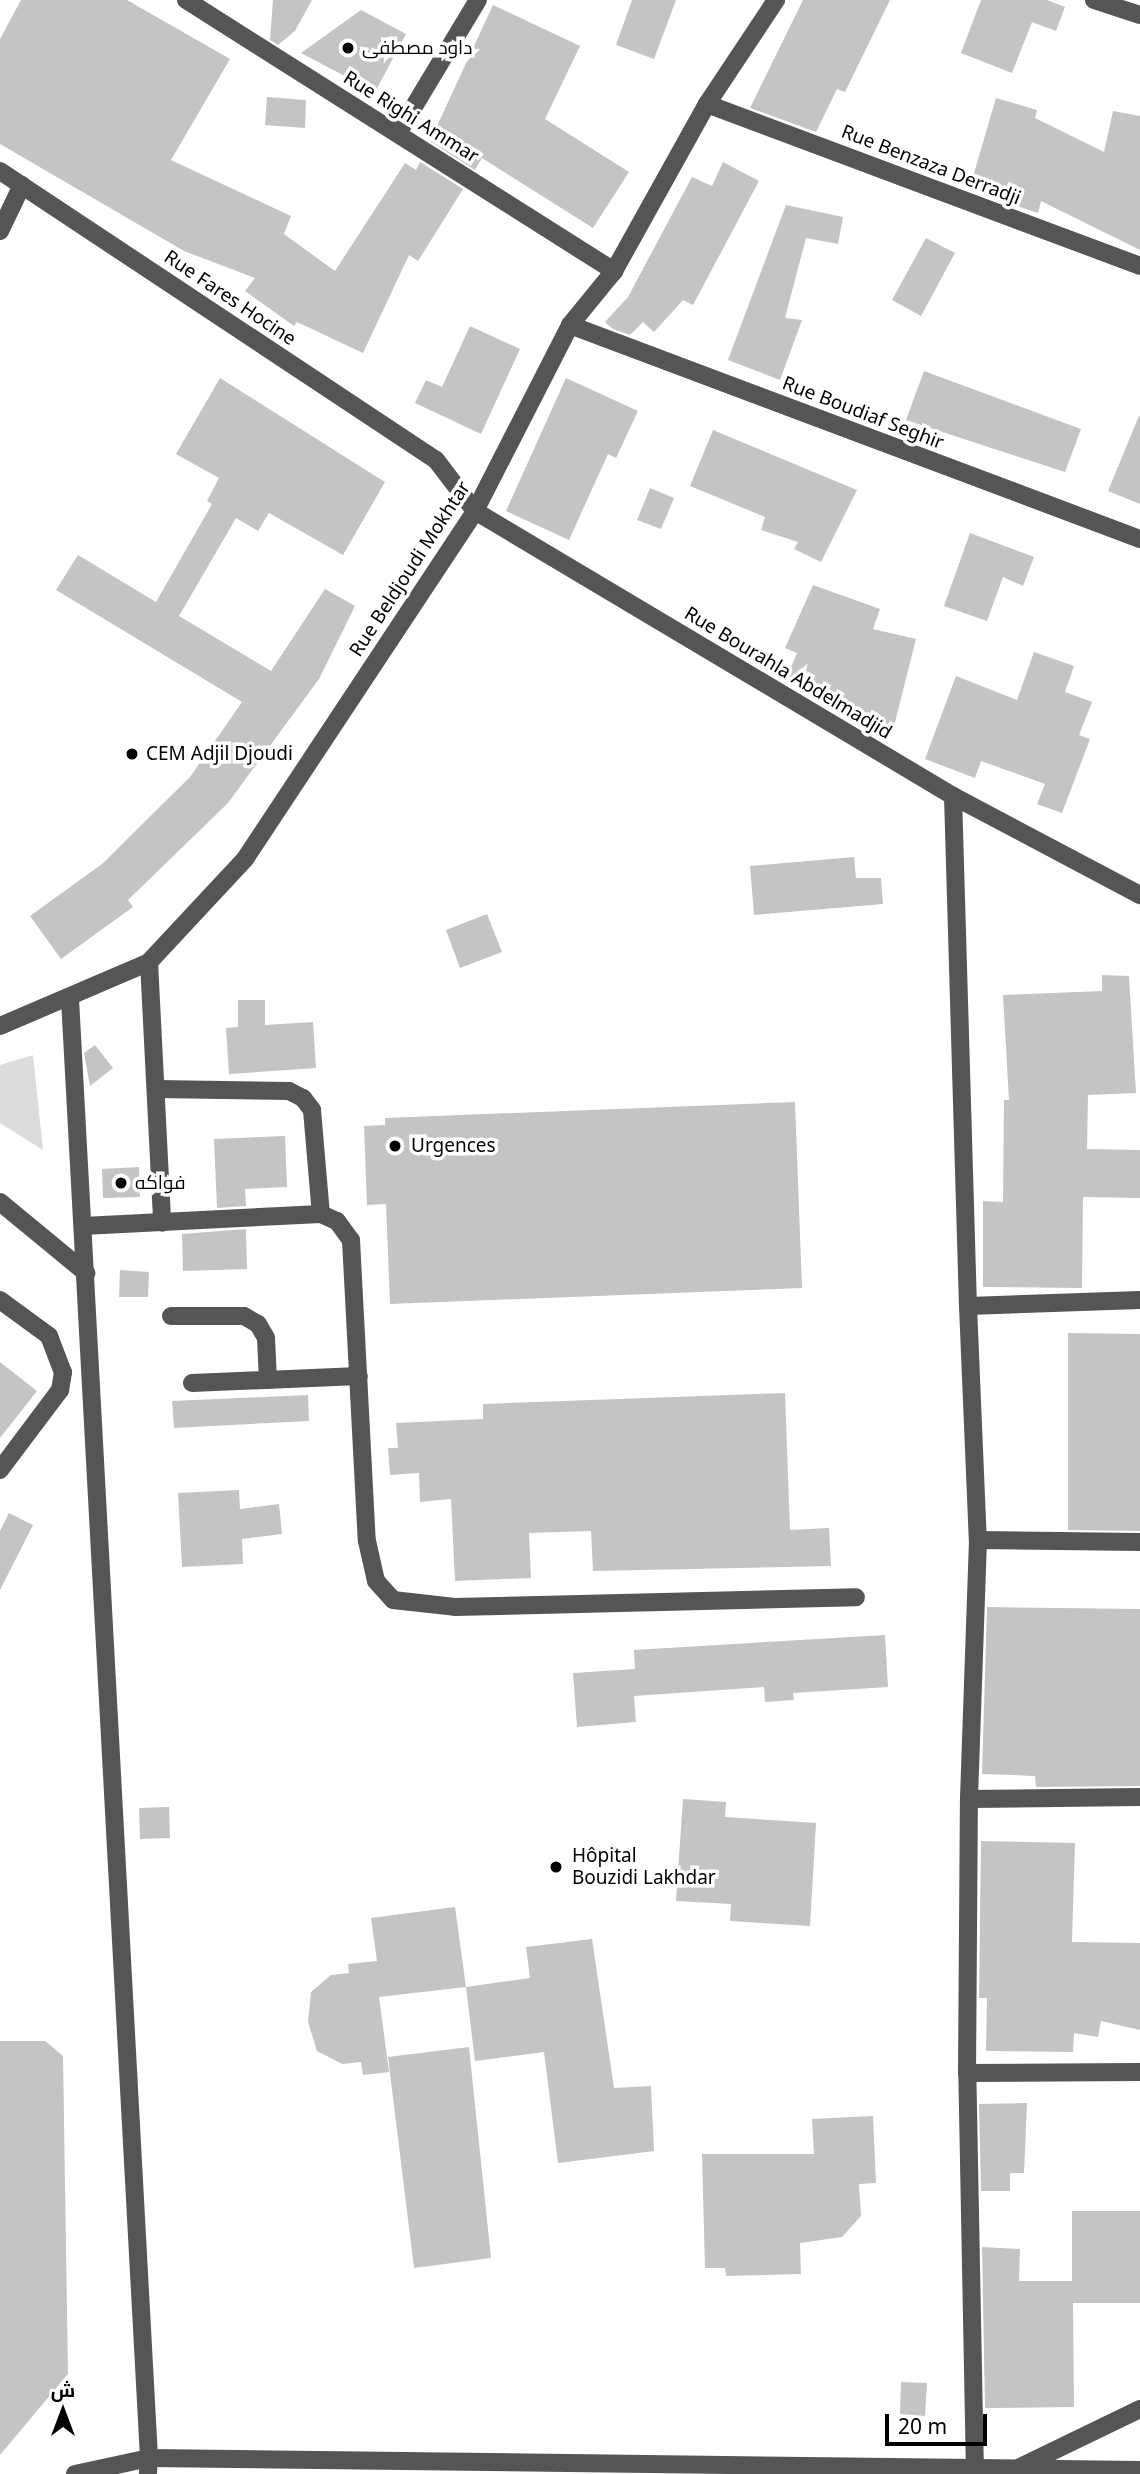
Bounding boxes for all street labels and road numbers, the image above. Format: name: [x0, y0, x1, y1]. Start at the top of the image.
street label: Rue Righi Ammar: [339, 66, 483, 168]
street label: Rue Benzaza Derradji: [838, 120, 1024, 210]
street label: Rue Fares Hocine: [160, 245, 300, 351]
street label: Rue Boudiaf Seghir: [779, 372, 947, 454]
street label: Rue Beldjoudi Mokhtar: [345, 477, 475, 661]
street label: Rue Bourahla Abdelmadjid: [680, 602, 896, 744]

